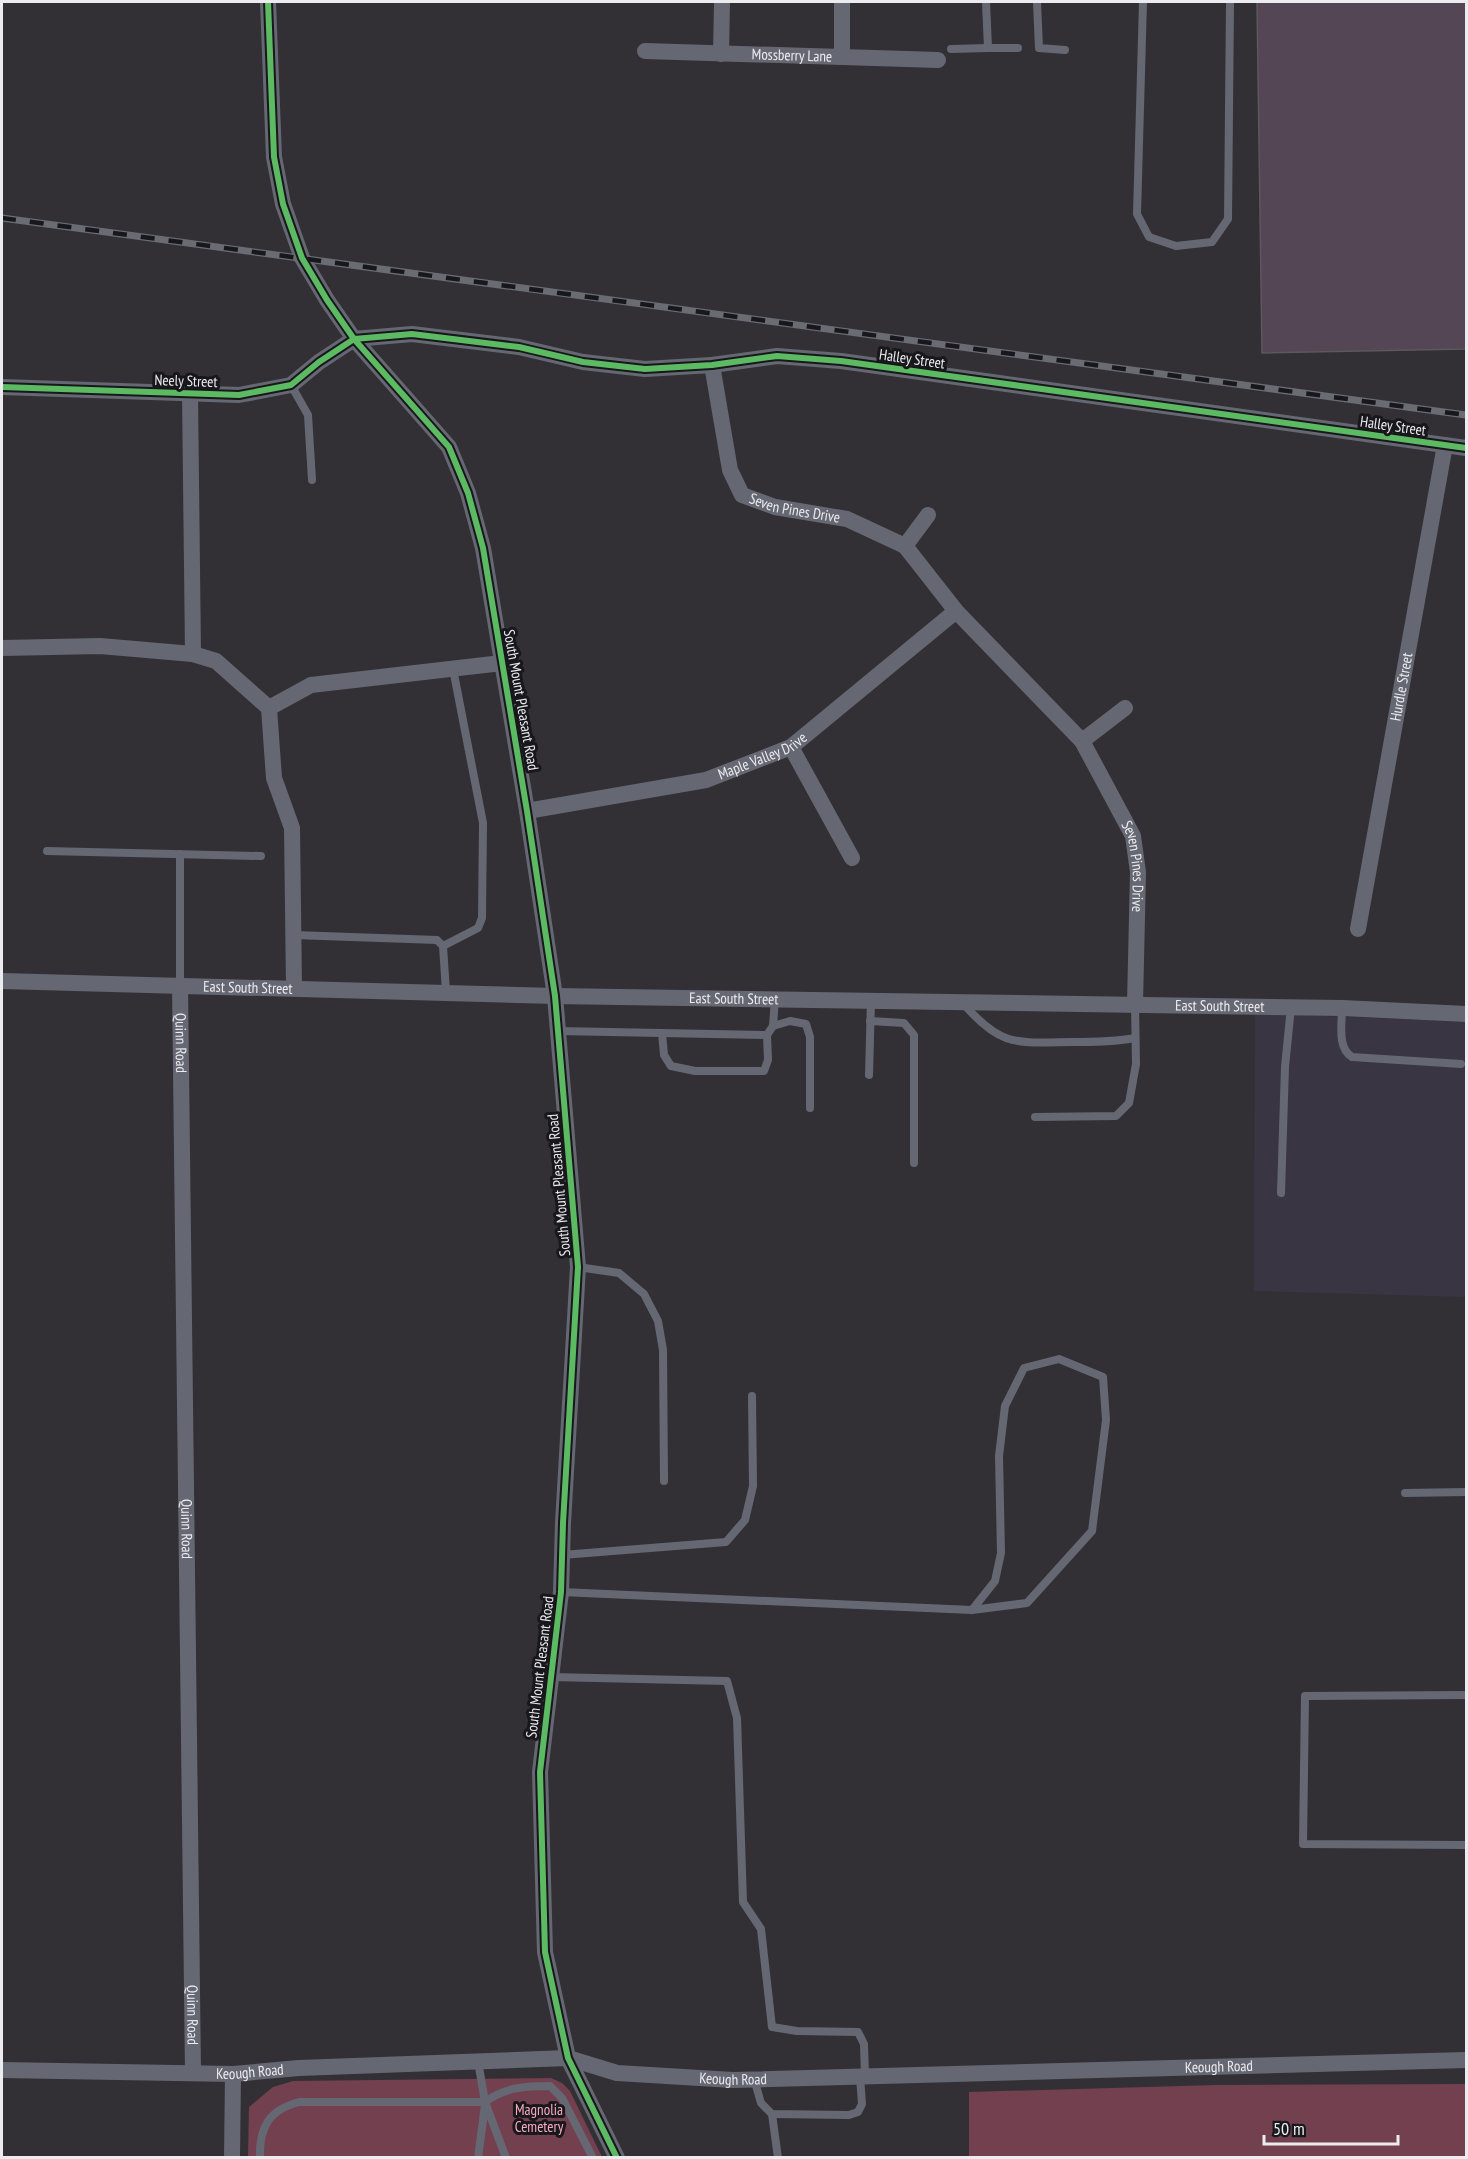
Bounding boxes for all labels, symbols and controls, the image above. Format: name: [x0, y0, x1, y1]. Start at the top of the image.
street label: Mossberry Lane: [751, 44, 832, 66]
street label: Halley Street: [878, 344, 946, 373]
street label: Neely Street: [154, 370, 218, 391]
street label: Halley Street: [1359, 411, 1427, 440]
street label: Seven Pines Drive: [747, 488, 842, 527]
street label: South Mount Pleasant Road: [500, 628, 543, 772]
street label: Hurdle Street: [1386, 651, 1416, 723]
street label: Maple Valley Drive: [715, 728, 811, 784]
street label: Seven Pines Drive: [1117, 817, 1148, 912]
street label: East South Street: [203, 976, 293, 998]
street label: East South Street: [689, 988, 779, 1008]
street label: East South Street: [1175, 995, 1265, 1016]
street label: Quinn Road: [171, 1013, 191, 1073]
street label: South Mount Pleasant Road: [543, 1113, 574, 1257]
street label: Quinn Road: [177, 1499, 197, 1559]
street label: South Mount Pleasant Road: [521, 1595, 558, 1739]
street label: Quinn Road: [183, 1985, 203, 2045]
street label: Keough Road: [1185, 2056, 1253, 2077]
street label: Keough Road: [216, 2059, 284, 2083]
street label: Keough Road: [699, 2068, 767, 2089]
park label: Magnolia Cemetery: [515, 2100, 564, 2136]
scale bar: [1264, 2108, 1398, 2146]
text: 50 m: [1273, 2117, 1305, 2140]

